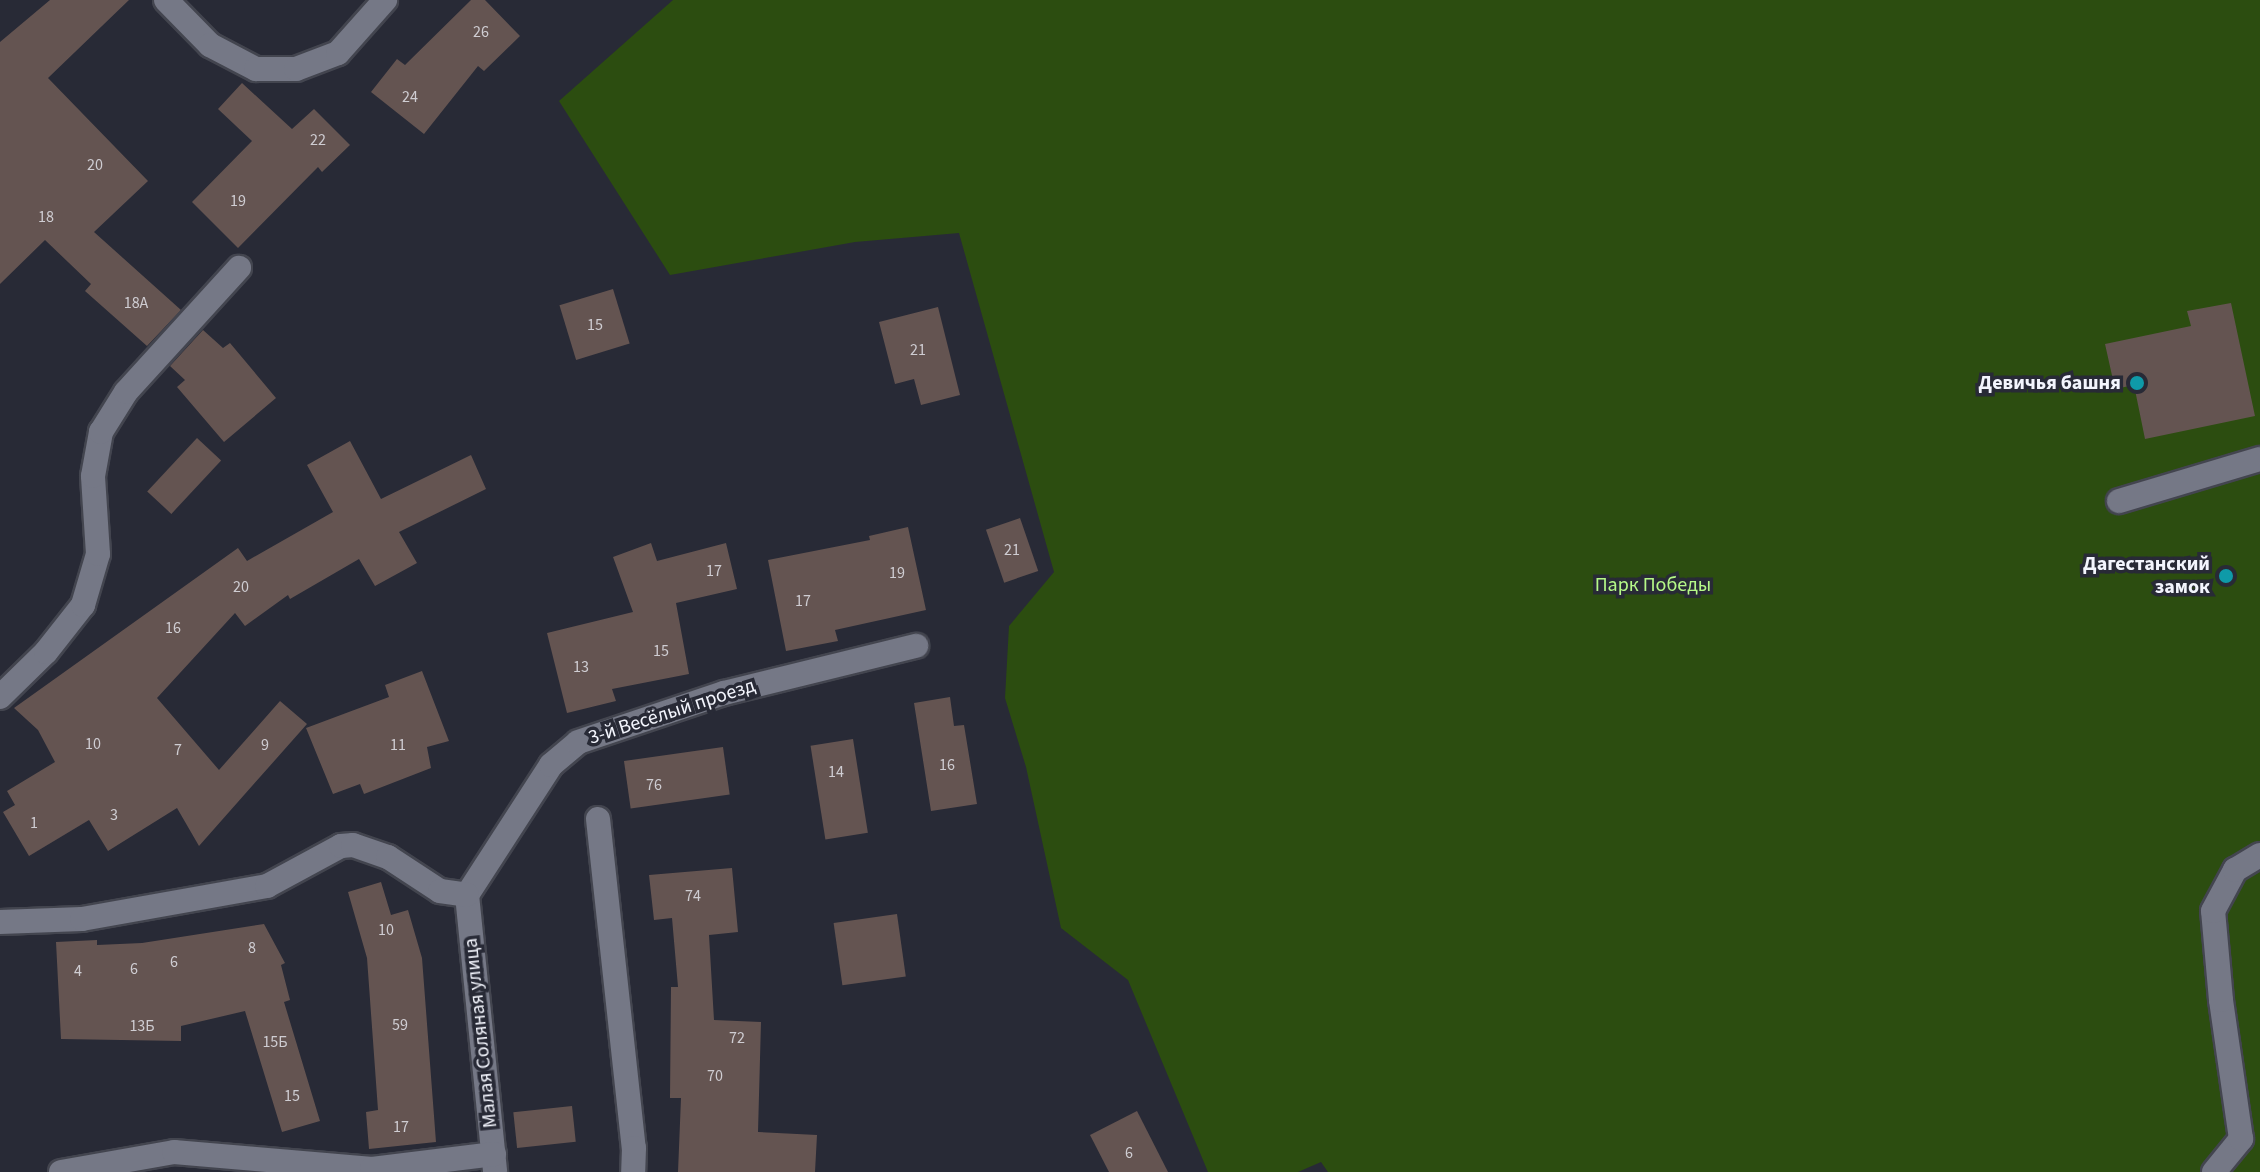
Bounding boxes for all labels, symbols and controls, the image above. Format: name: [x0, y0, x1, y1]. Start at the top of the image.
house number: 26: [473, 22, 489, 42]
house number: 24: [402, 87, 418, 107]
house number: 22: [310, 130, 326, 150]
house number: 20: [87, 155, 103, 175]
house number: 19: [230, 191, 246, 211]
house number: 18: [38, 207, 54, 227]
house number: 18А: [124, 293, 148, 313]
house number: 15: [587, 315, 603, 335]
house number: 21: [910, 340, 926, 360]
place label: Девичья башня: [1979, 371, 2121, 395]
marker: Девичья башня: [2128, 374, 2146, 392]
house number: 21: [1004, 540, 1020, 560]
place label: Дагестанский замок: [2083, 552, 2210, 599]
house number: 17: [706, 561, 722, 581]
house number: 19: [889, 563, 905, 583]
marker: Дагестанский замок: [2217, 567, 2235, 585]
park label: Парк Победы: [1595, 573, 1711, 597]
house number: 20: [233, 577, 249, 597]
house number: 17: [795, 591, 811, 611]
house number: 16: [165, 618, 181, 638]
house number: 15: [653, 641, 669, 661]
house number: 13: [573, 657, 589, 677]
street label: 3-й Весёлый проезд: [586, 674, 758, 750]
house number: 10: [85, 734, 101, 754]
house number: 9: [261, 735, 269, 755]
house number: 11: [390, 735, 406, 755]
house number: 7: [174, 740, 182, 760]
house number: 16: [939, 755, 955, 775]
house number: 14: [828, 762, 844, 782]
house number: 76: [646, 775, 662, 795]
house number: 3: [110, 805, 118, 825]
house number: 1: [30, 813, 38, 833]
house number: 74: [685, 886, 701, 906]
house number: 10: [378, 920, 394, 940]
street label: Малая Соляная улица: [459, 937, 503, 1129]
house number: 8: [248, 938, 256, 958]
house number: 6: [170, 952, 178, 972]
house number: 6: [130, 959, 138, 979]
house number: 4: [74, 961, 82, 981]
house number: 59: [392, 1015, 408, 1035]
house number: 13Б: [129, 1016, 155, 1036]
house number: 72: [729, 1028, 745, 1048]
house number: 15Б: [262, 1032, 288, 1052]
house number: 70: [707, 1066, 723, 1086]
house number: 15: [284, 1086, 300, 1106]
house number: 17: [393, 1117, 409, 1137]
house number: 6: [1125, 1143, 1133, 1163]

